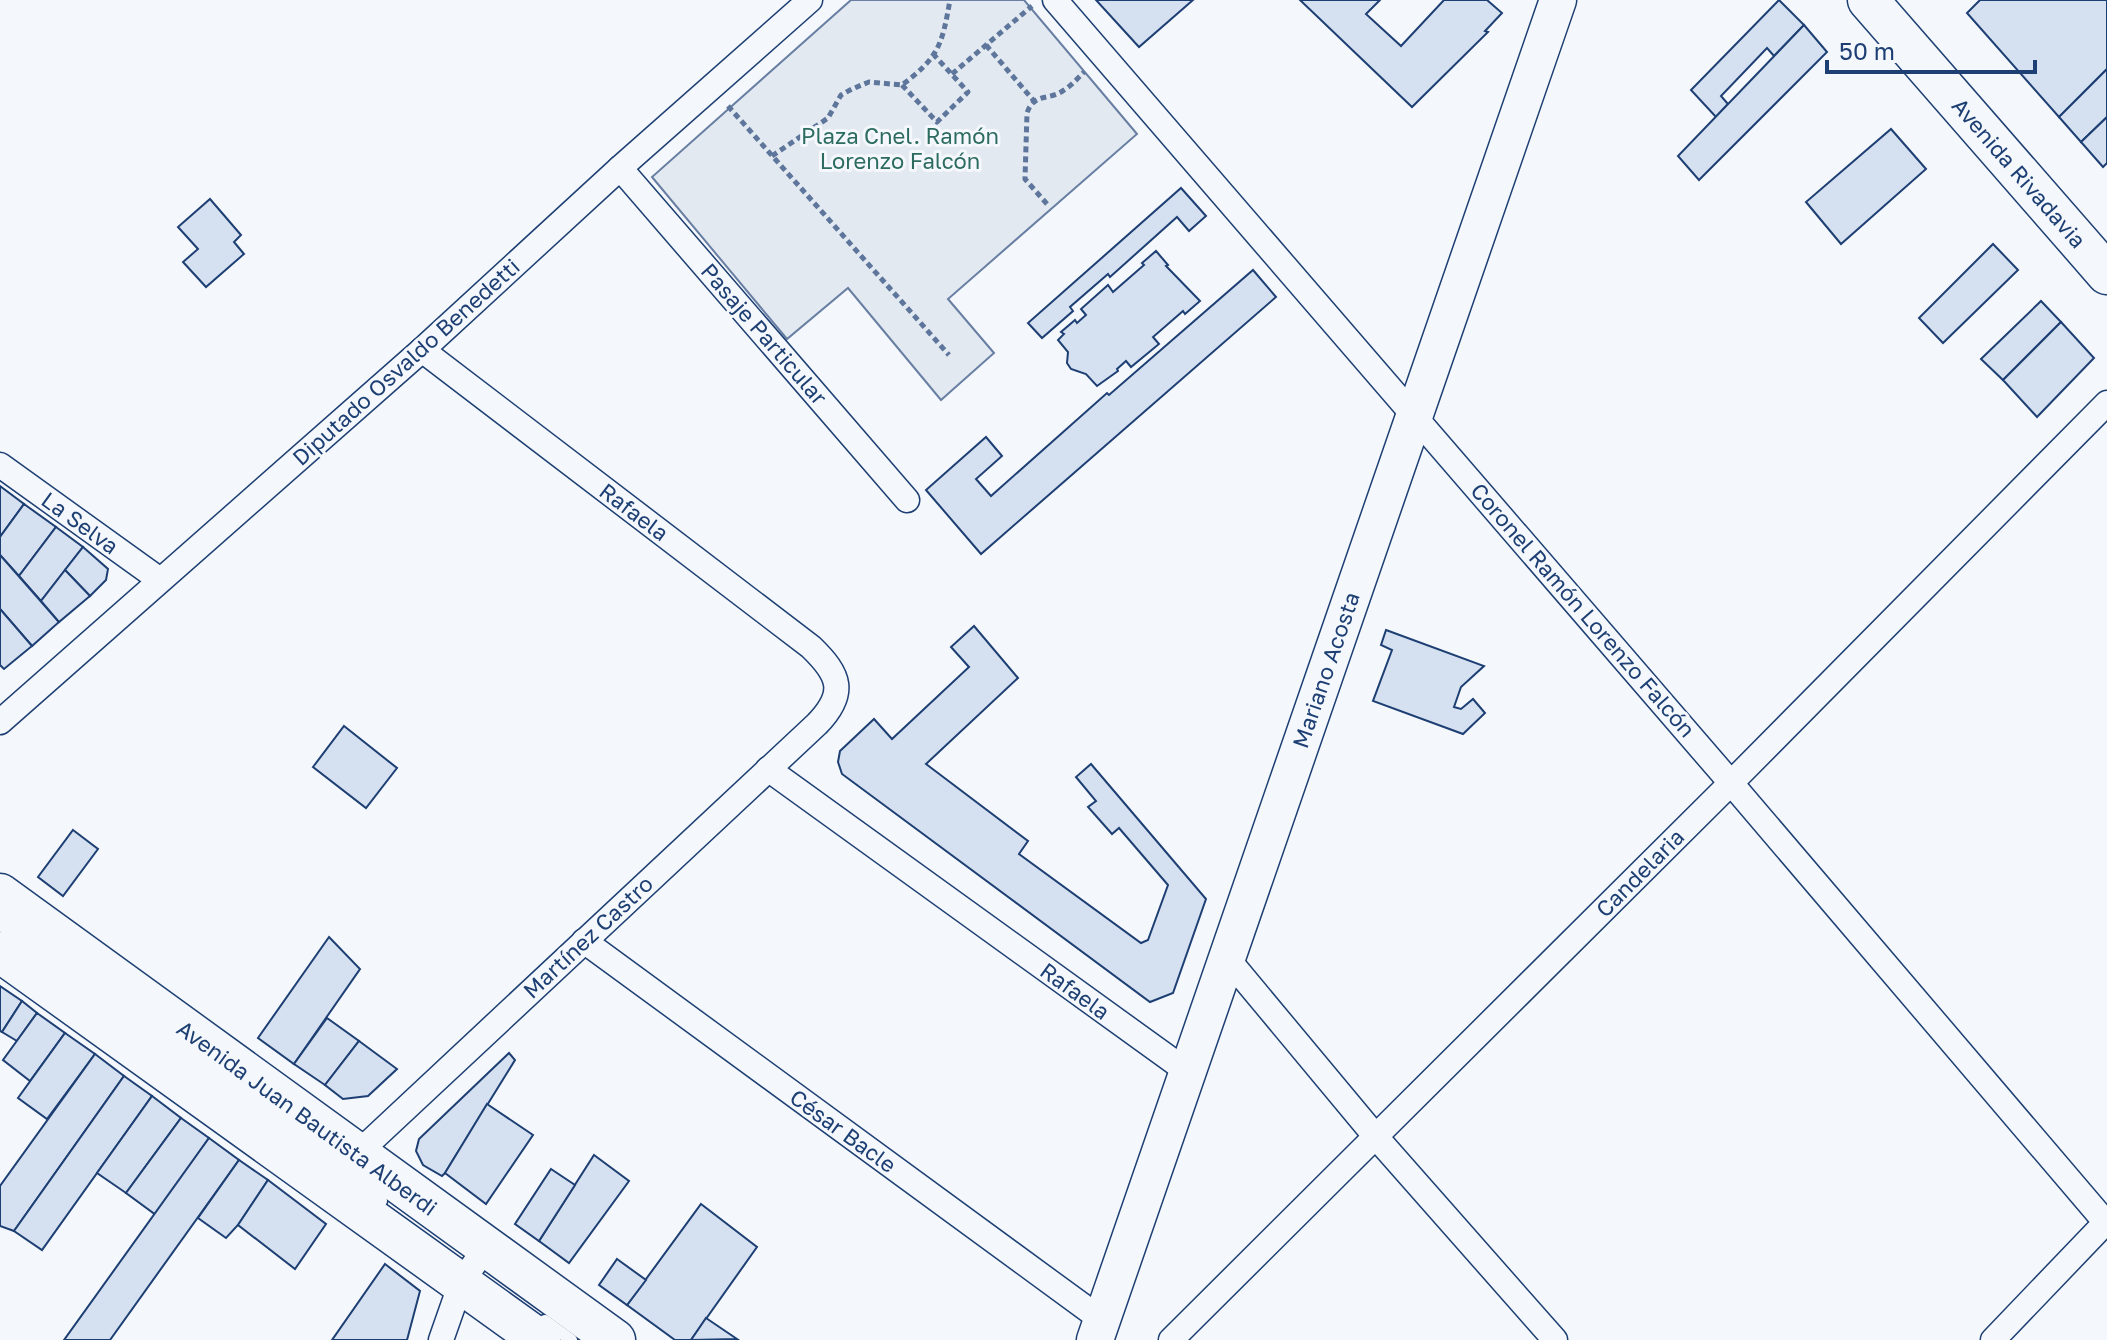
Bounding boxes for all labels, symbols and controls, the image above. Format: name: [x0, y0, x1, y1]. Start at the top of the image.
scale bar: [1827, 24, 2035, 74]
text: 50 m: [1839, 36, 1895, 65]
street label: Avenida Rivadavia: [1947, 92, 2092, 253]
park label: Plaza Cnel. Ramón Lorenzo Falcón: [801, 122, 999, 174]
street label: Diputado Osvaldo Benedetti: [287, 253, 525, 471]
street label: Pasaje Particular: [696, 257, 833, 410]
street label: Rafaela: [594, 477, 674, 546]
street label: Coronel Ramón Lorenzo Falcón: [1466, 477, 1701, 742]
street label: La Selva: [37, 486, 124, 559]
street label: Mariano Acosta: [1286, 588, 1365, 751]
street label: Candelaria: [1590, 823, 1689, 922]
street label: Martínez Castro: [517, 870, 658, 1004]
street label: Rafaela: [1035, 956, 1115, 1025]
street label: Avenida Juan Bautista Alberdi: [172, 1014, 443, 1221]
street label: César Bacle: [785, 1083, 902, 1178]

